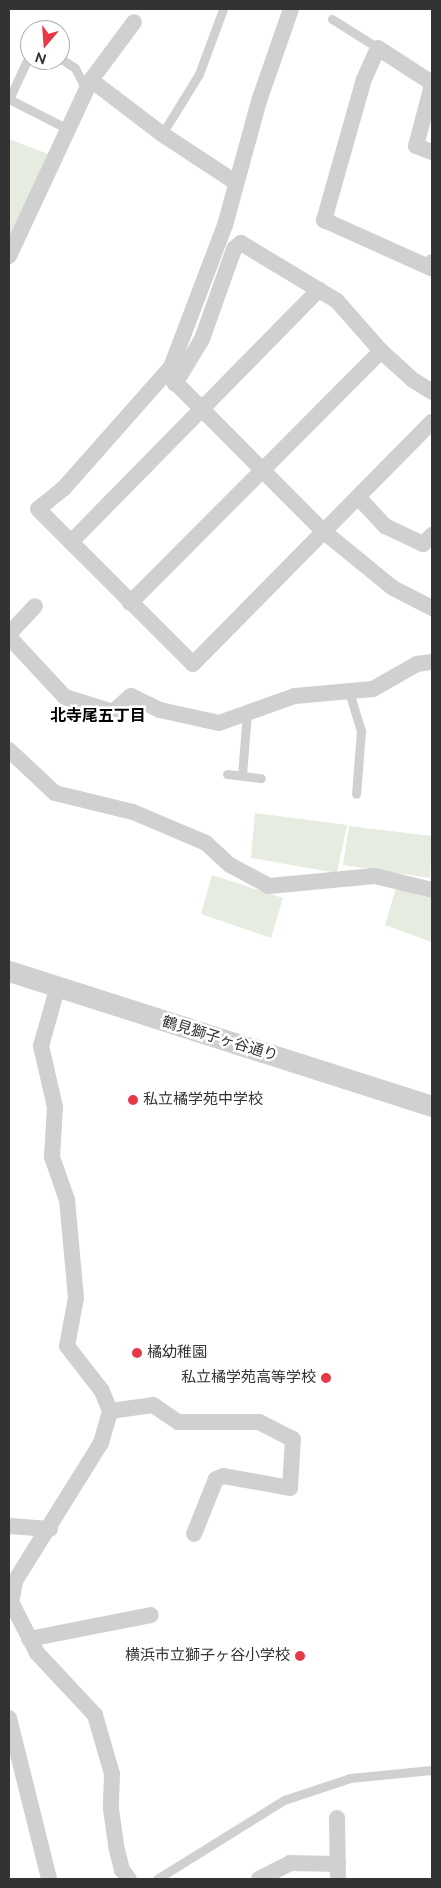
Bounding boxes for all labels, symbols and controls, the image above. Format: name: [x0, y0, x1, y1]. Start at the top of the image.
north arrow: [20, 20, 70, 70]
text: N: [33, 49, 48, 68]
district label: 北寺尾五丁目: [50, 706, 146, 726]
street label: 鶴見獅子ヶ谷通り: [160, 1013, 280, 1065]
place label: 私立橘学苑中学校: [143, 1091, 263, 1109]
marker: 私立橘学苑中学校: [127, 1094, 139, 1106]
place label: 橘幼稚園: [147, 1344, 207, 1362]
marker: 橘幼稚園: [131, 1347, 143, 1359]
place label: 私立橘学苑高等学校: [181, 1369, 316, 1387]
marker: 私立橘学苑高等学校: [320, 1372, 332, 1384]
place label: 横浜市立獅子ヶ谷小学校: [125, 1647, 290, 1665]
marker: 横浜市立獅子ヶ谷小学校: [294, 1650, 306, 1662]

